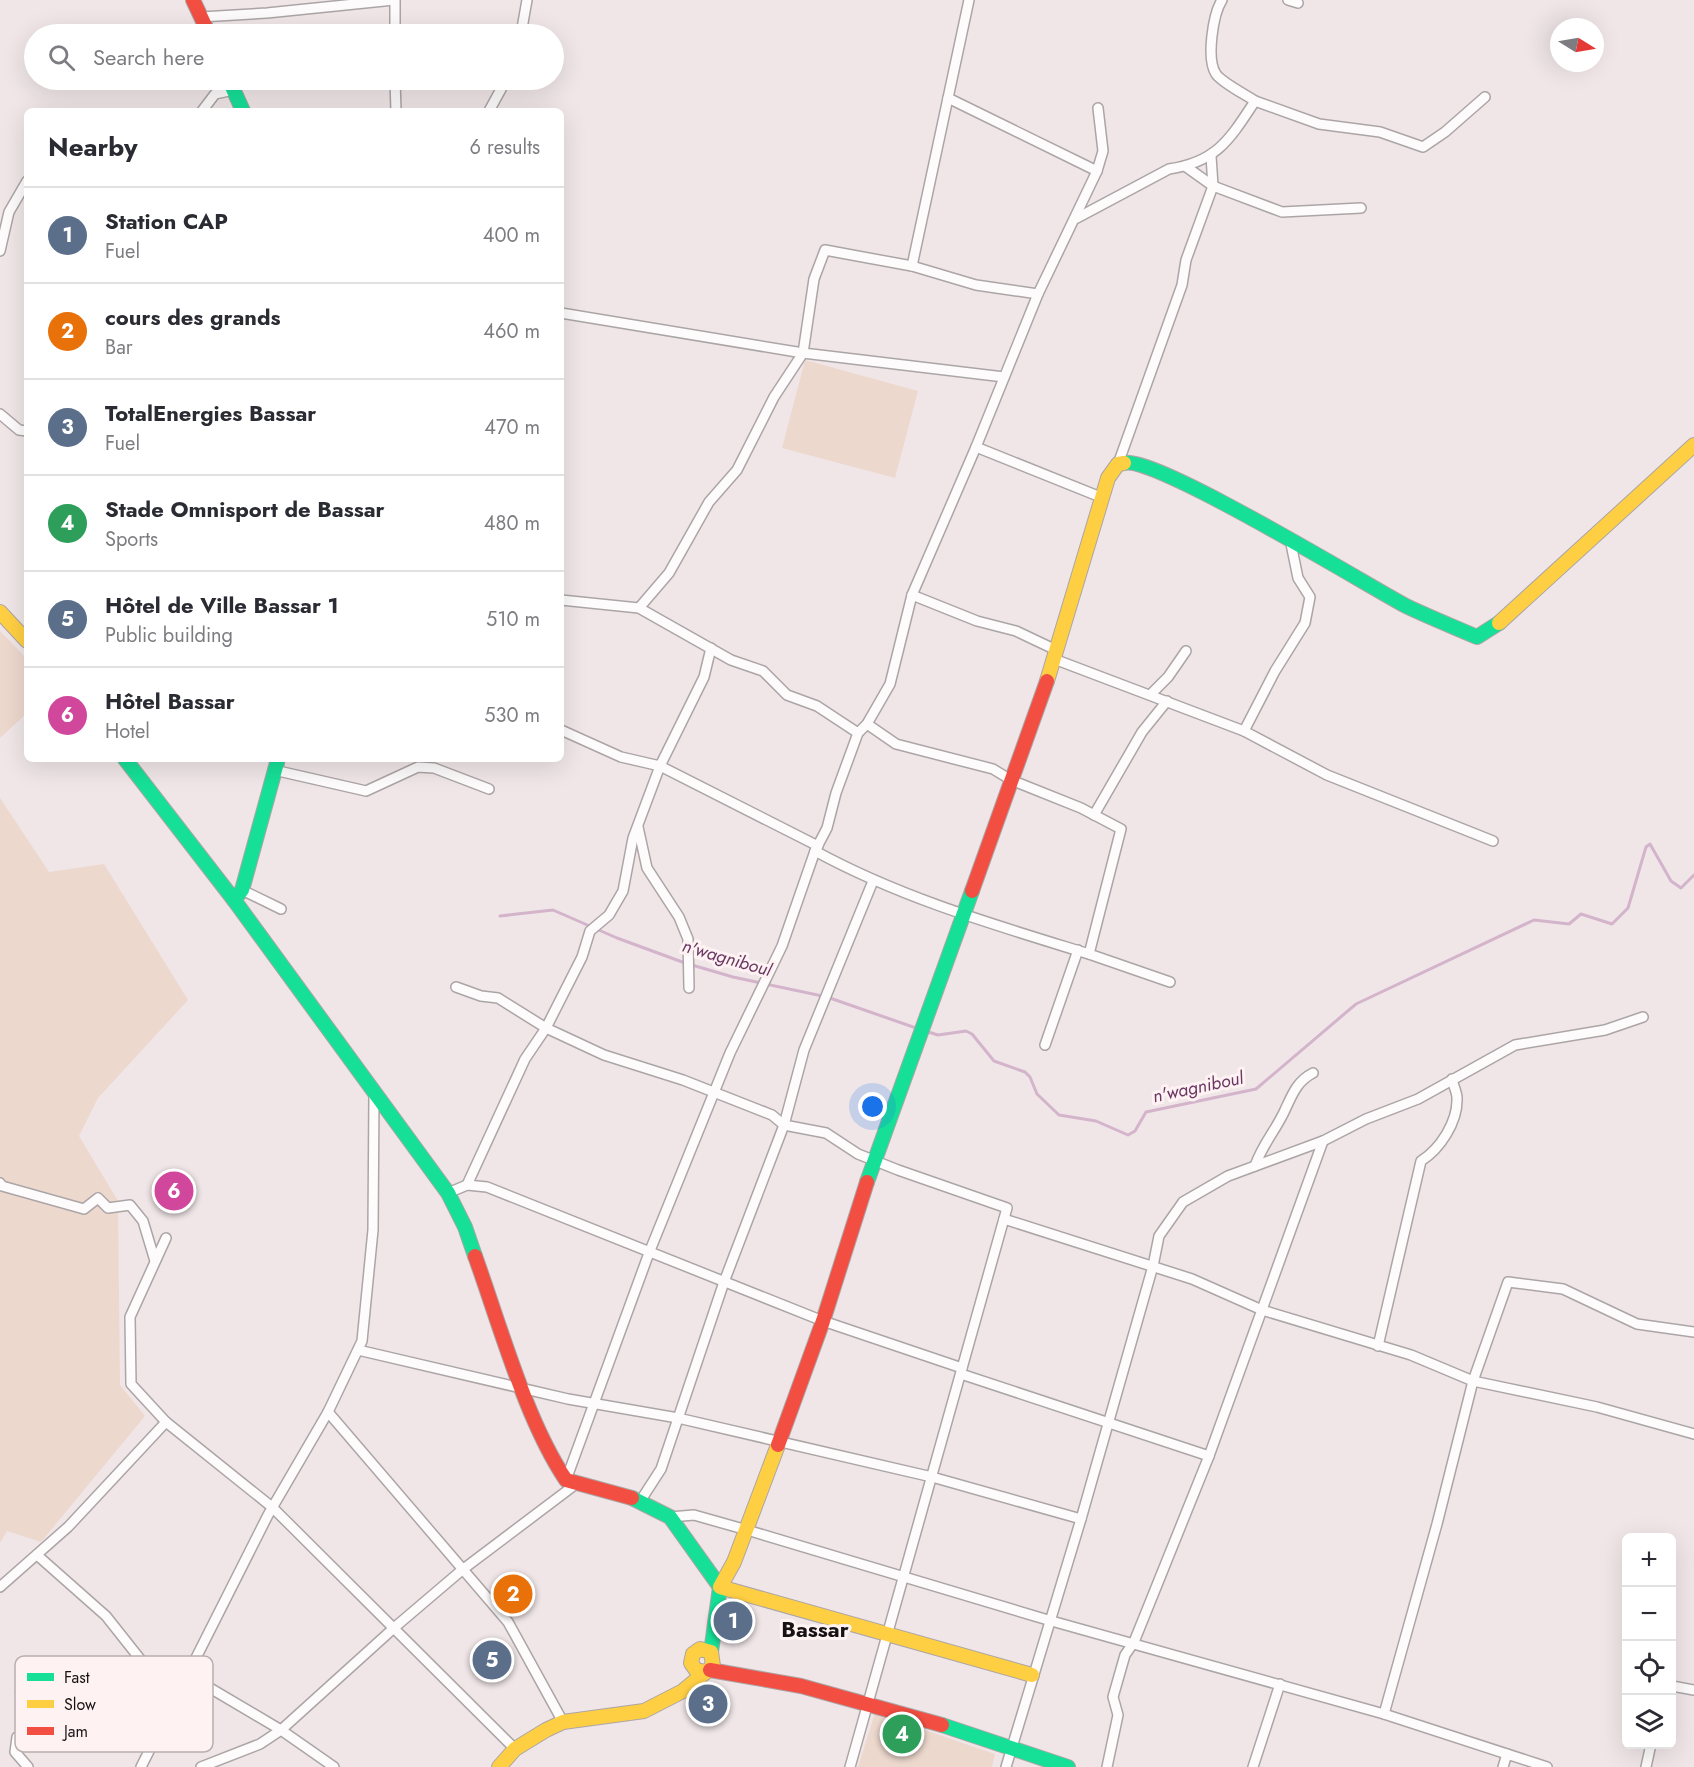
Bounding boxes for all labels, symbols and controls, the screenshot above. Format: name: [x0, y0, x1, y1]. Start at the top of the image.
north arrow: [1550, 18, 1604, 72]
search box: [24, 24, 564, 90]
icon: search: [45, 41, 78, 74]
text: Search here: [93, 41, 204, 73]
text: Nearby: [48, 128, 137, 166]
text: 6 results: [470, 133, 540, 162]
text: Station CAP: [105, 205, 228, 237]
text: 1: [62, 221, 73, 250]
text: 400 m: [483, 221, 540, 250]
text: Fuel: [105, 237, 140, 266]
text: cours des grands: [105, 301, 281, 333]
text: 2: [61, 317, 74, 346]
text: 460 m: [483, 317, 540, 346]
text: Bar: [105, 333, 133, 362]
text: TotalEnergies Bassar: [105, 397, 316, 429]
text: 3: [61, 413, 74, 442]
text: 470 m: [484, 413, 540, 442]
text: Fuel: [105, 429, 140, 458]
text: Stade Omnisport de Bassar: [105, 493, 385, 525]
text: 4: [61, 509, 74, 538]
text: 480 m: [484, 509, 540, 538]
text: Sports: [105, 525, 158, 554]
text: Hôtel de Ville Bassar 1: [105, 589, 339, 621]
text: 5: [61, 605, 74, 634]
text: 510 m: [486, 605, 540, 634]
text: Public building: [105, 621, 233, 650]
text: Hôtel Bassar: [105, 685, 235, 717]
text: 6: [61, 701, 74, 730]
text: 530 m: [484, 701, 540, 730]
text: Hotel: [105, 717, 150, 746]
water label: n'wagniboul: [679, 933, 776, 983]
water label: n'wagniboul: [1150, 1065, 1247, 1109]
your location: [858, 1092, 887, 1121]
pin: 6: [154, 1168, 194, 1214]
map controls: [1622, 1533, 1676, 1749]
button: +: [1622, 1533, 1676, 1587]
pin: 2: [494, 1572, 532, 1616]
button: −: [1622, 1587, 1676, 1641]
pin: 1: [714, 1598, 752, 1644]
district label: Bassar: [781, 1613, 849, 1645]
pin: 5: [472, 1638, 512, 1682]
button: locate: [1622, 1641, 1676, 1695]
legend: [15, 1656, 213, 1752]
text: Fast: [64, 1666, 90, 1689]
pin: 3: [688, 1682, 728, 1726]
text: Slow: [64, 1693, 96, 1716]
button: layers: [1622, 1695, 1676, 1749]
pin: 4: [882, 1712, 922, 1756]
text: Jam: [62, 1720, 88, 1743]

